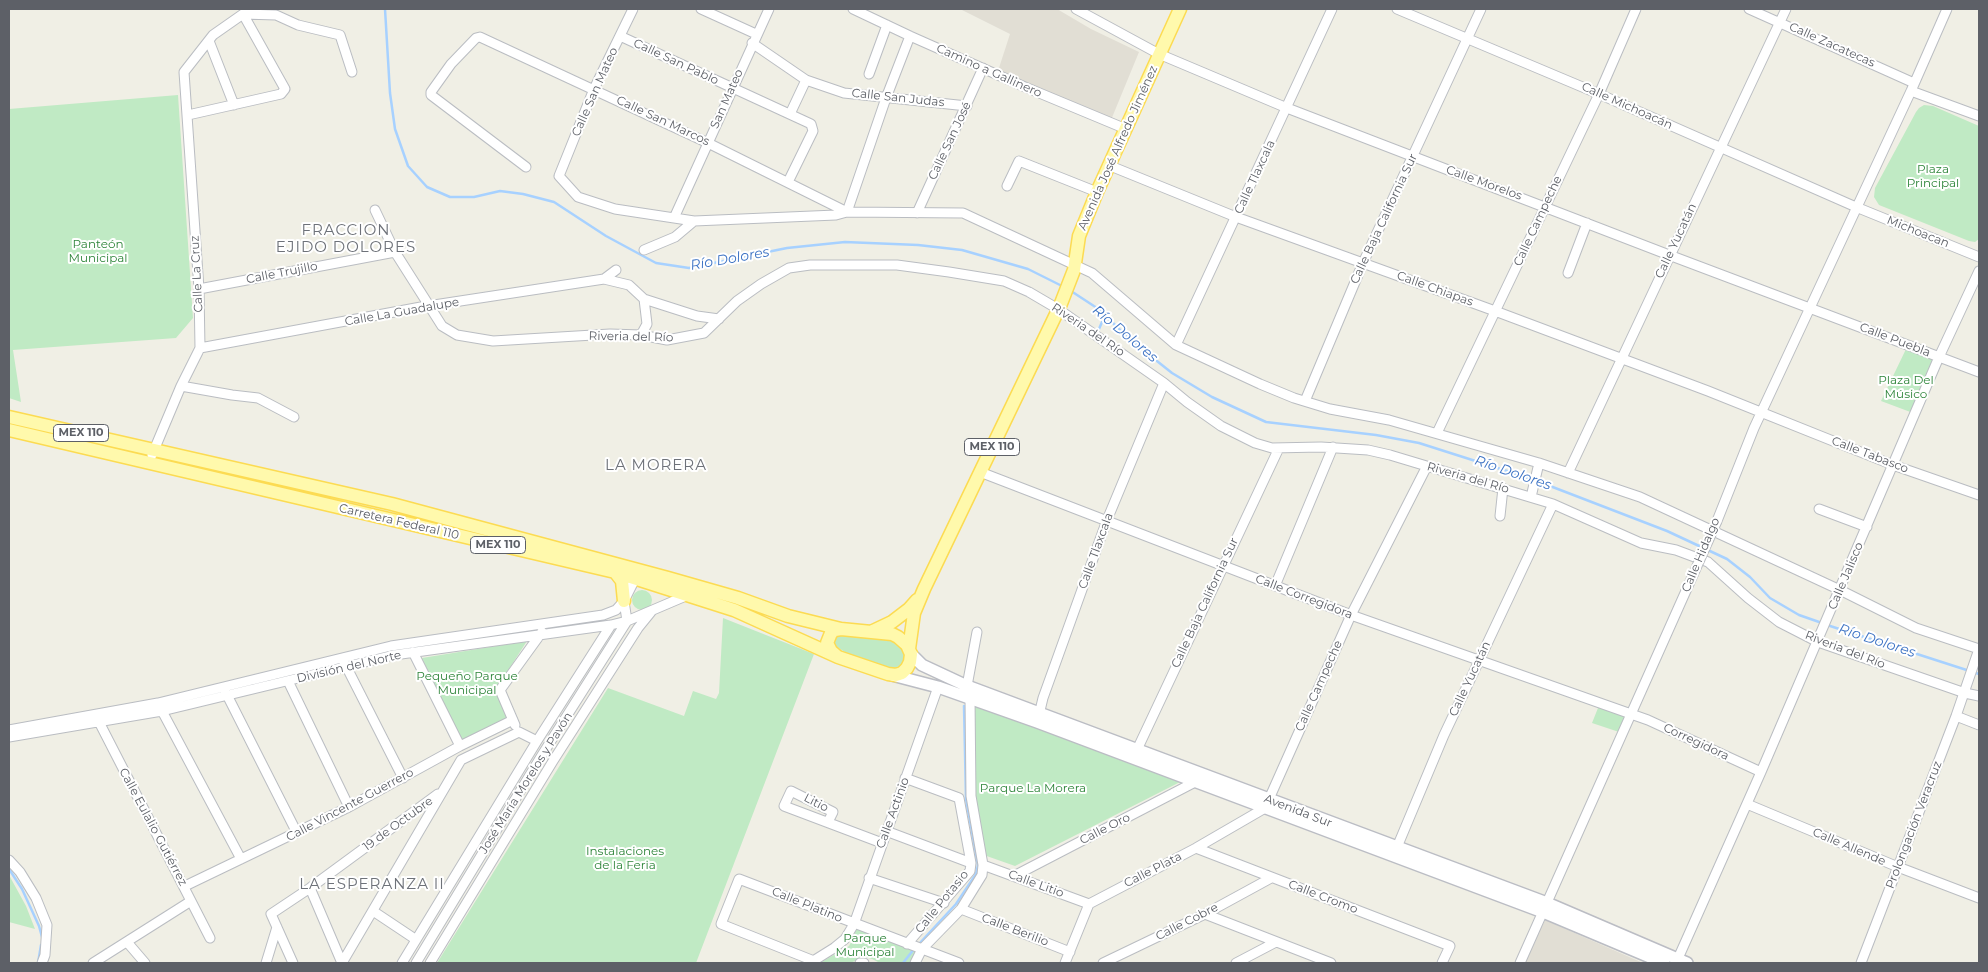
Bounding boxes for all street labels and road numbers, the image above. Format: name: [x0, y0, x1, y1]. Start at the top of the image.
street label: Calle Zacatecas: [1787, 20, 1877, 70]
street label: Calle San Pablo: [631, 36, 721, 88]
street label: Camino a Gallinero: [934, 41, 1044, 101]
street label: Calle San Mateo: [569, 45, 621, 139]
street label: Avenida José Alfredo Jiménez: [1075, 63, 1161, 233]
street label: San Mateo: [707, 67, 747, 131]
street label: Calle Michoacán: [1579, 79, 1675, 133]
street label: Calle San Judas: [851, 86, 945, 110]
street label: Calle San Marcos: [614, 93, 712, 149]
street label: Calle San José: [926, 100, 974, 182]
street label: Calle Tlaxcala: [1232, 138, 1278, 216]
street label: Calle Baja California Sur: [1347, 152, 1421, 286]
street label: Calle Morelos: [1444, 163, 1524, 203]
street label: Calle Campeche: [1511, 174, 1565, 268]
street label: Calle Yucatán: [1652, 201, 1700, 281]
street label: Michoacan: [1885, 213, 1951, 251]
street label: Calle La Cruz: [188, 235, 206, 313]
street label: Calle Trujillo: [245, 259, 319, 287]
street label: Calle Chiapas: [1395, 269, 1475, 309]
street label: Calle La Guadalupe: [344, 295, 460, 329]
street label: Riveria del Río: [1049, 300, 1127, 360]
street label: Calle Puebla: [1858, 320, 1932, 360]
street label: Riveria del Río: [588, 329, 674, 345]
road number: MEX 110: [54, 424, 108, 442]
street label: Calle Tabasco: [1830, 434, 1910, 476]
road number: MEX 110: [964, 438, 1020, 456]
street label: Riveria del Río: [1425, 459, 1511, 497]
street label: Carretera Federal 110: [337, 501, 461, 543]
street label: Calle Tlaxcala: [1076, 511, 1116, 591]
street label: Calle Hidalgo: [1679, 516, 1723, 594]
road number: MEX 110: [470, 536, 526, 554]
street label: Calle Baja California Sur: [1168, 536, 1242, 670]
street label: Calle Jalisco: [1825, 540, 1867, 612]
street label: Calle Corregidora: [1253, 572, 1355, 622]
street label: Riveria del Río: [1803, 628, 1887, 672]
street label: Calle Campeche: [1292, 638, 1346, 734]
street label: Calle Yucatán: [1446, 639, 1494, 719]
street label: División del Norte: [295, 648, 403, 686]
street label: José María Morelos y Pavón: [476, 710, 576, 856]
street label: Corregidora: [1661, 720, 1731, 764]
street label: Prolongación Veracruz: [1883, 759, 1945, 891]
street label: Calle Vincente Guerrero: [284, 765, 416, 845]
street label: Calle Eulalio Gutiérrez: [116, 766, 190, 888]
street label: Calle Actinio: [873, 775, 913, 851]
street label: Litio: [801, 791, 831, 815]
street label: Avenida Sur: [1262, 791, 1334, 831]
street label: 19 de Octubre: [360, 794, 436, 854]
street label: Calle Oro: [1077, 810, 1133, 848]
street label: Calle Allende: [1810, 825, 1888, 869]
street label: Calle Plata: [1122, 849, 1184, 891]
street label: Calle Litio: [1006, 867, 1066, 901]
street label: Calle Potasio: [912, 868, 972, 936]
street label: Calle Cromo: [1286, 877, 1360, 917]
street label: Calle Platino: [770, 884, 844, 926]
street label: Calle Cobre: [1153, 900, 1221, 944]
street label: Calle Berilio: [979, 911, 1051, 949]

